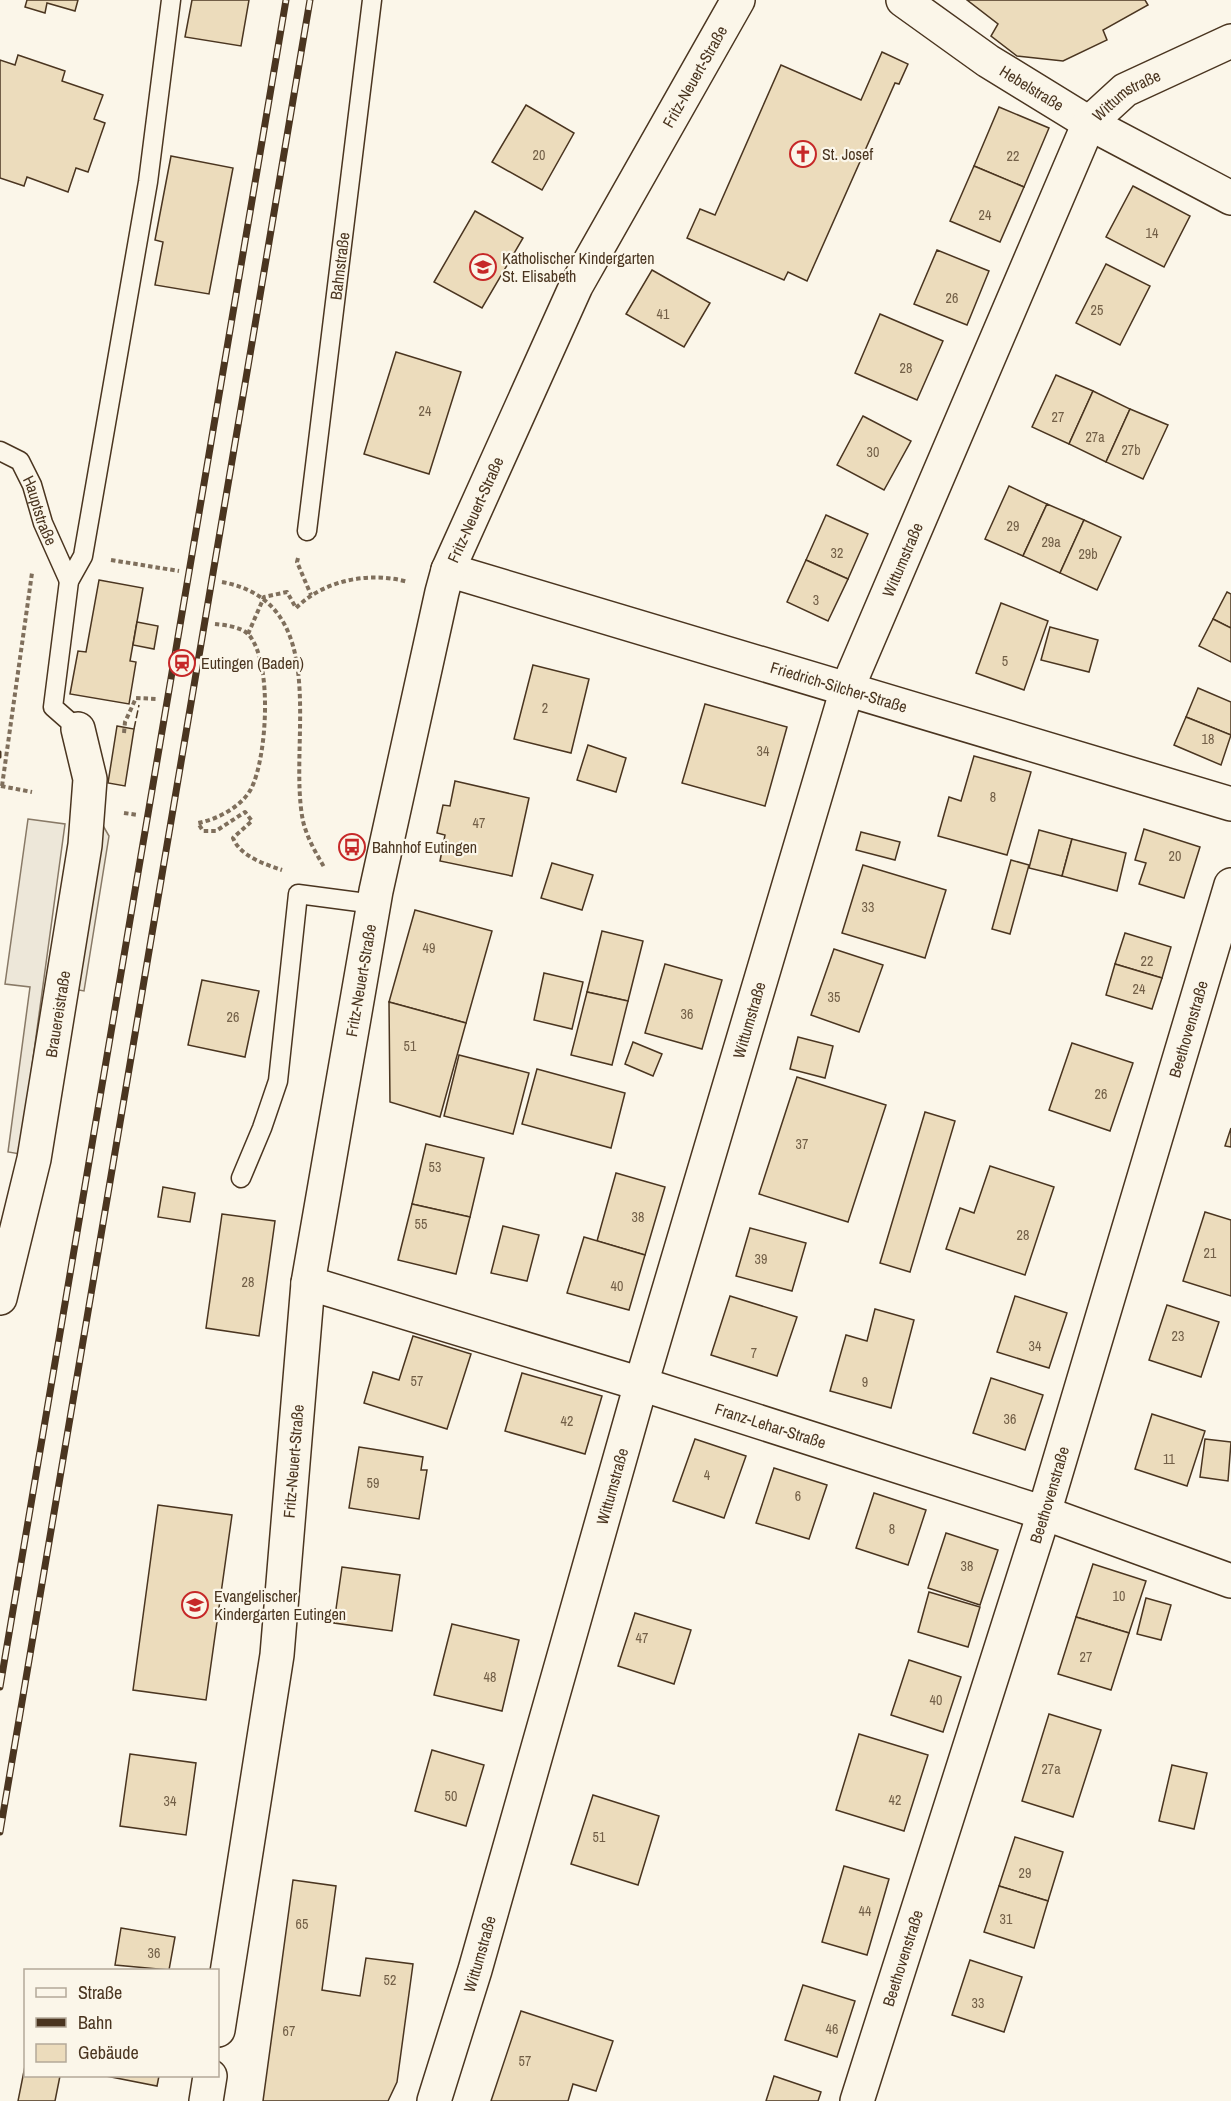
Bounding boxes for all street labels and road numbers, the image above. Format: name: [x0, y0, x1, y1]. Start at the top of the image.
street label: Fritz-Neuert-Straße: [657, 22, 732, 131]
street label: Hebelstraße: [996, 60, 1068, 116]
street label: Wittumstraße: [1087, 64, 1164, 126]
street label: Bahnstraße: [324, 231, 354, 301]
street label: Fritz-Neuert-Straße: [442, 453, 509, 566]
street label: Hauptstraße: [18, 472, 63, 549]
street label: Wittumstraße: [877, 519, 928, 600]
street label: Friedrich-Silcher-Straße: [768, 656, 910, 718]
street label: Fritz-Neuert-Straße: [340, 922, 381, 1038]
street label: Brauereistraße: [40, 969, 75, 1059]
street label: Beethovenstraße: [1163, 978, 1213, 1080]
street label: Wittumstraße: [727, 979, 771, 1061]
street label: Franz-Lehar-Straße: [712, 1397, 829, 1454]
street label: Fritz-Neuert-Straße: [277, 1404, 309, 1519]
street label: Beethovenstraße: [1024, 1444, 1074, 1546]
street label: Wittumstraße: [591, 1445, 633, 1527]
street label: Beethovenstraße: [877, 1907, 928, 2009]
street label: Wittumstraße: [458, 1913, 501, 1995]

